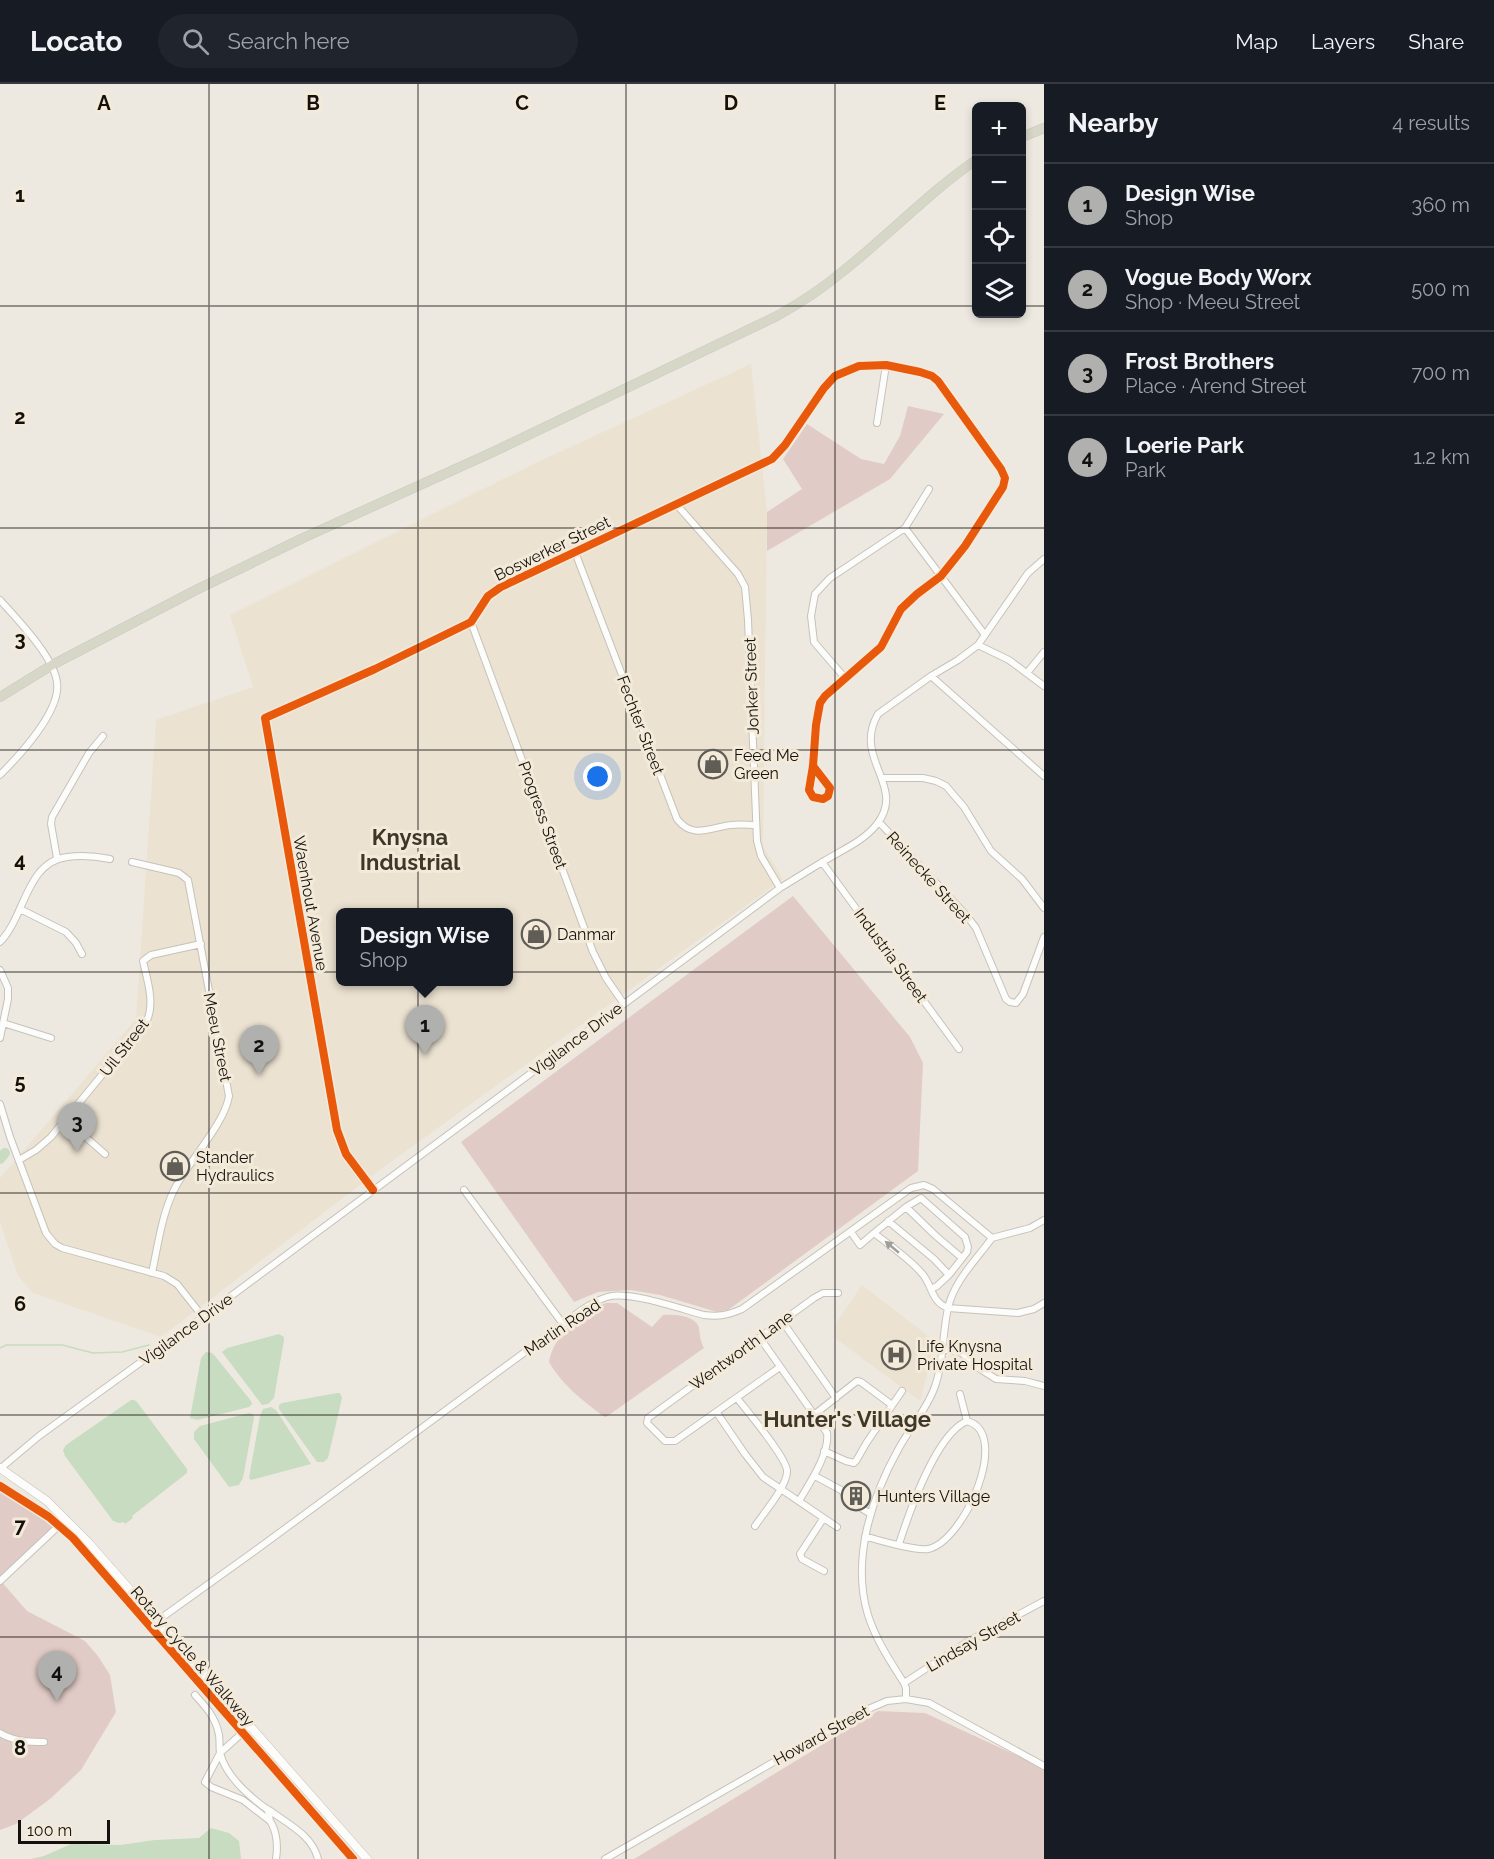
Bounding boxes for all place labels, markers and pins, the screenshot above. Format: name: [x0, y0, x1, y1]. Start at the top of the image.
place label: Feed Me Green: [734, 746, 799, 783]
shop icon: Feed Me Green: [697, 748, 729, 780]
shop icon: Danmar: [520, 918, 552, 950]
place label: Danmar: [557, 925, 616, 944]
pin: 1: [406, 1006, 444, 1055]
pin: 2: [240, 1026, 278, 1075]
pin: 3: [58, 1102, 97, 1152]
place label: Stander Hydraulics: [196, 1148, 275, 1185]
shop icon: Stander Hydraulics: [159, 1150, 191, 1182]
place label: Life Knysna Private Hospital: [917, 1337, 1033, 1374]
hospital icon: Life Knysna Private Hospital: [880, 1339, 912, 1371]
building icon: Hunters Village: [840, 1480, 872, 1512]
place label: Hunters Village: [877, 1487, 990, 1506]
pin: 4: [38, 1652, 76, 1701]

